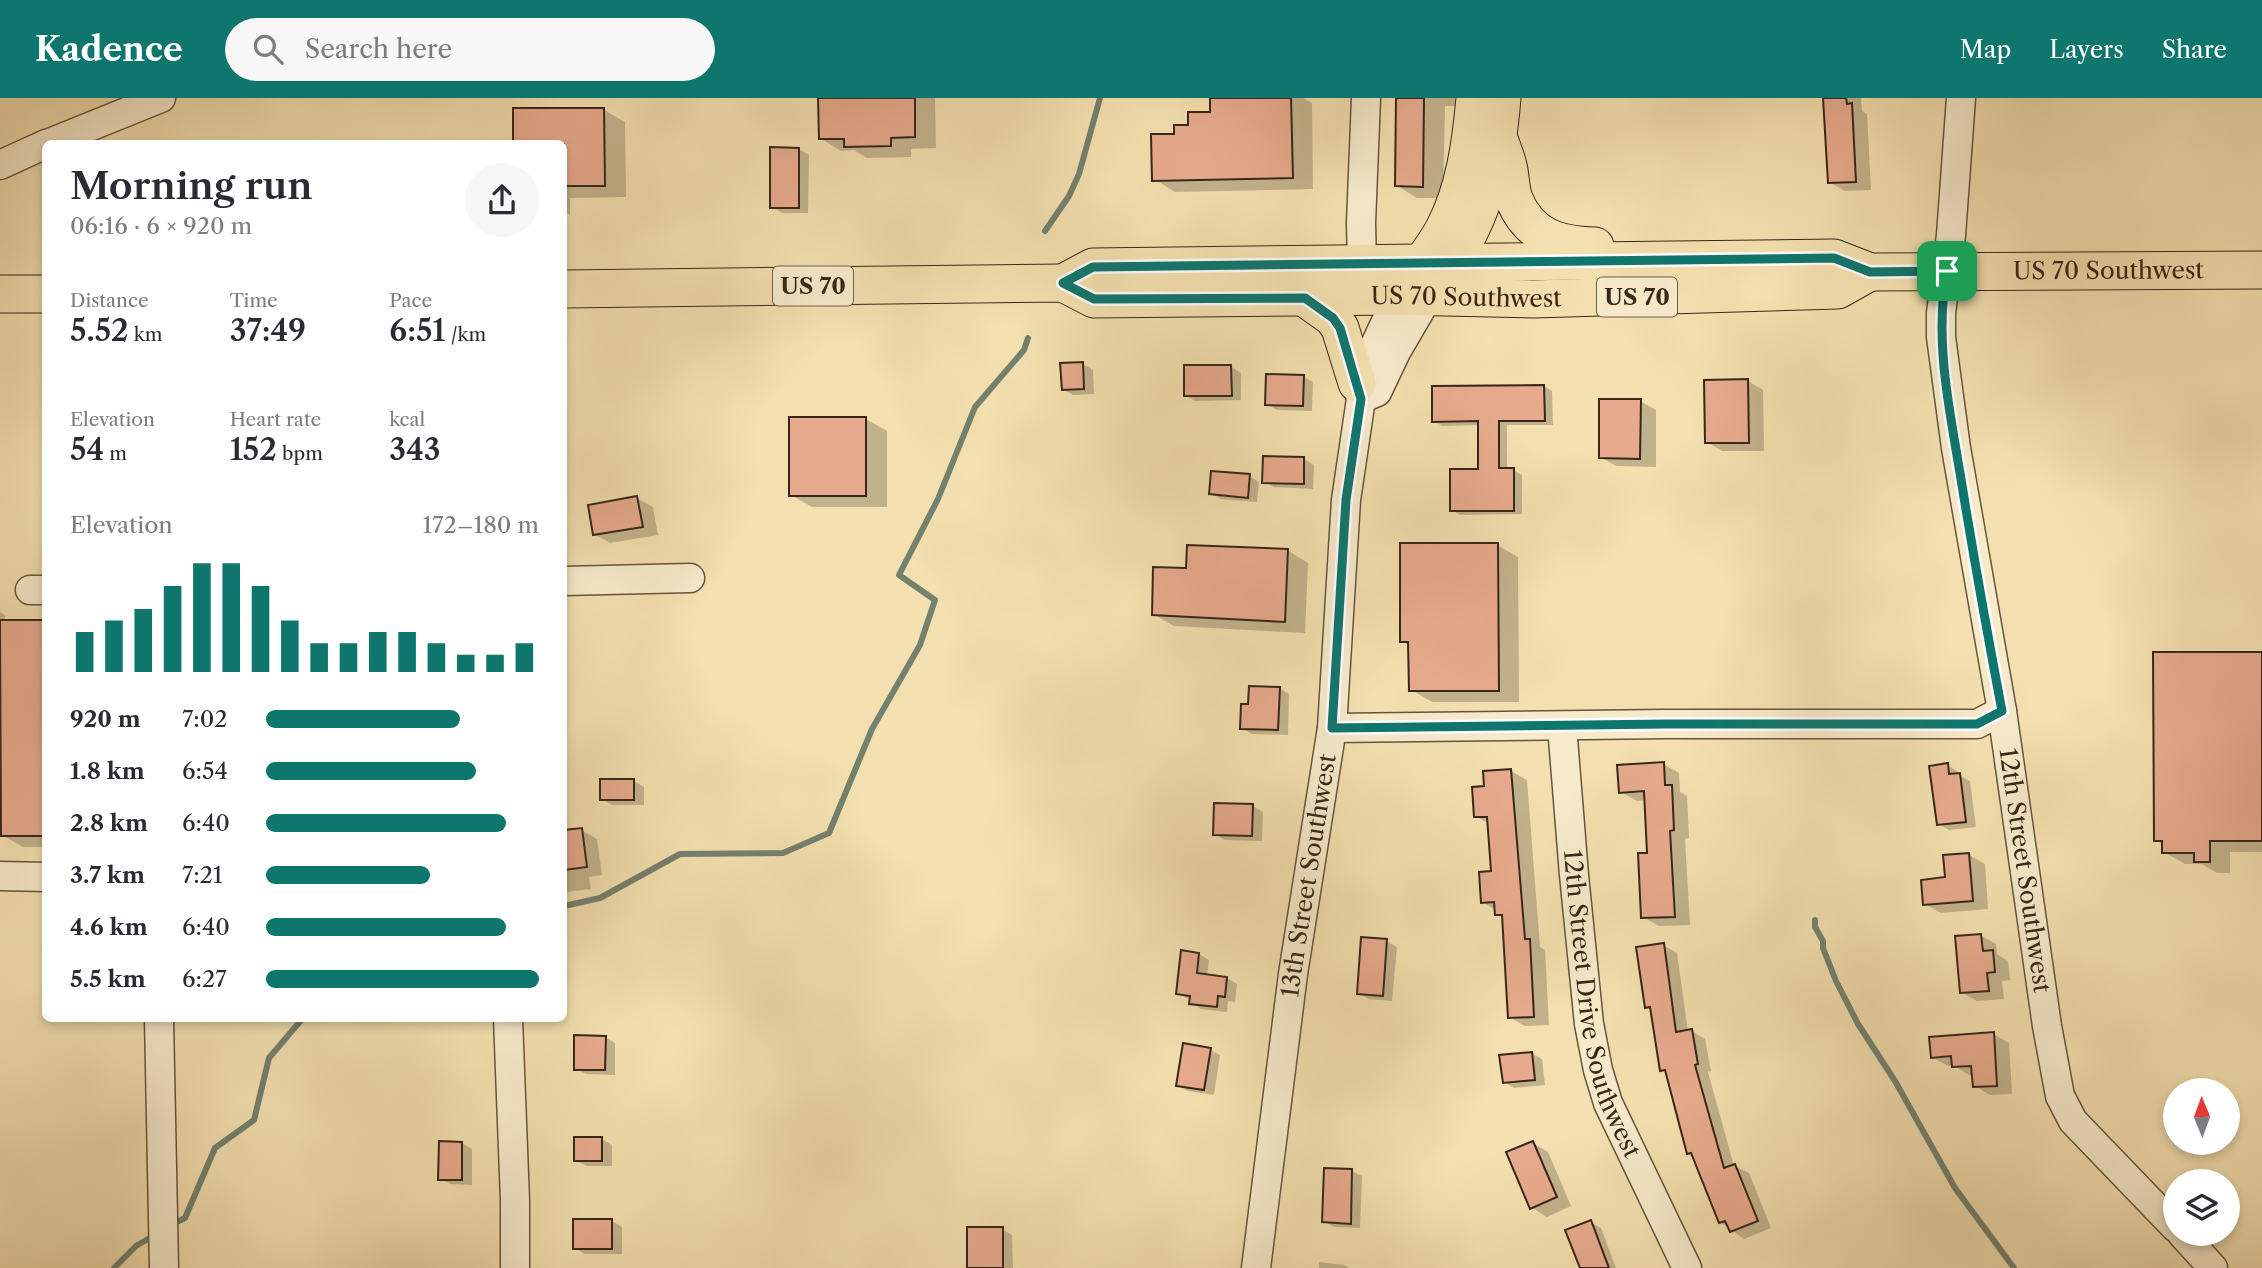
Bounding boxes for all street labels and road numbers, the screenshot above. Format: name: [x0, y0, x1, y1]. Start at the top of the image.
street label: US 70 Southwest: [2013, 255, 2204, 285]
road number: US 70: [773, 266, 853, 306]
road number: US 70: [1597, 278, 1677, 316]
street label: US 70 Southwest: [1370, 281, 1562, 313]
street label: 12th Street Southwest: [1993, 746, 2057, 995]
street label: 13th Street Southwest: [1275, 751, 1342, 999]
street label: 12th Street Drive Southwest: [1558, 849, 1647, 1163]

